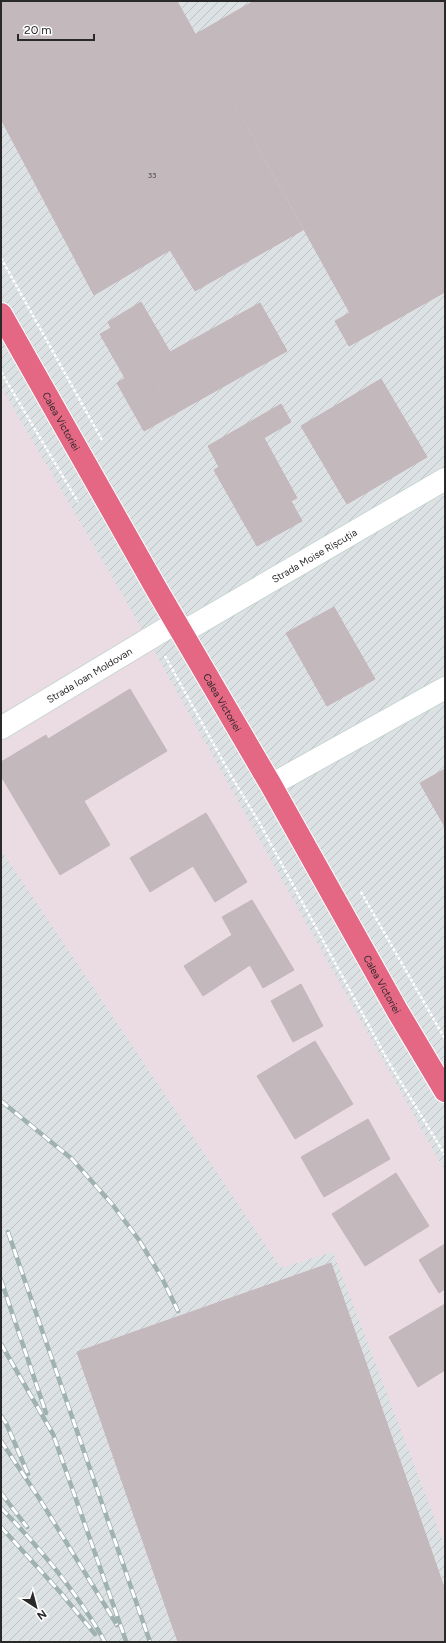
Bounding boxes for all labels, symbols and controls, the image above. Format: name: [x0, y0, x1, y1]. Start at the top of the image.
scale bar: [18, 16, 94, 42]
text: 20 m: [24, 23, 52, 37]
house number: 33: [148, 170, 156, 180]
street label: Calea Victoriei: [39, 390, 83, 453]
street label: Strada Moise Rișcuția: [269, 526, 360, 586]
street label: Strada Ioan Moldovan: [44, 644, 135, 706]
street label: Calea Victoriei: [200, 671, 244, 734]
street label: Calea Victoriei: [360, 953, 404, 1016]
north arrow: [16, 1587, 56, 1627]
text: N: [34, 1607, 49, 1622]

